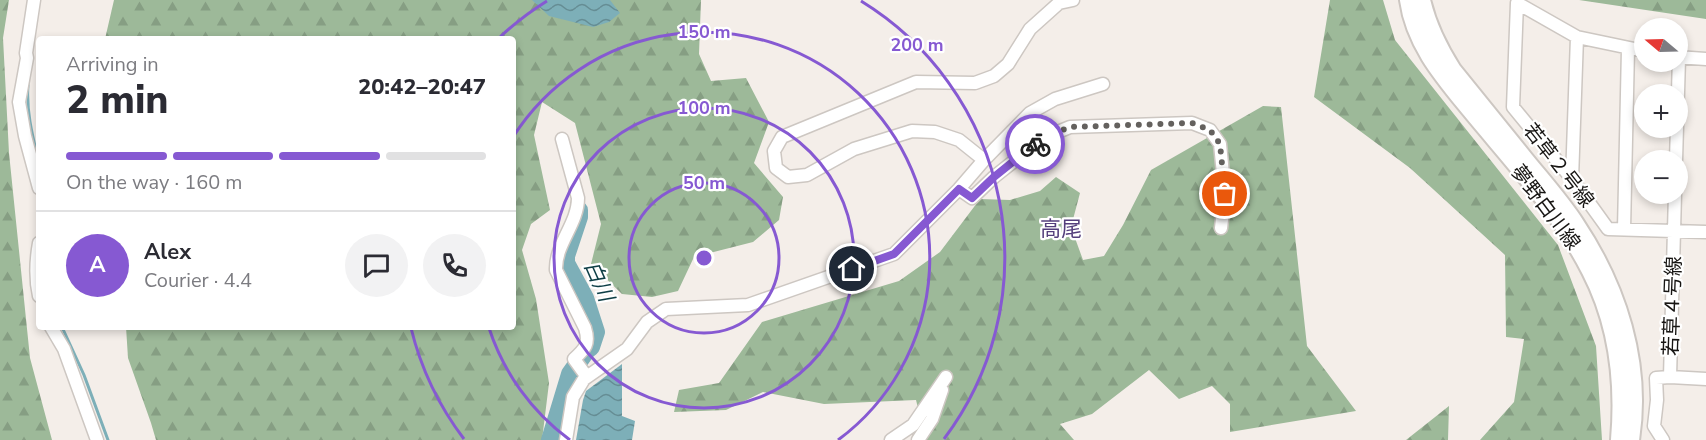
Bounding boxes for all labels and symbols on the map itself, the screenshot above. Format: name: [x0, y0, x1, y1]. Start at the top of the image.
north arrow: [1634, 18, 1688, 72]
text: 150 m: [677, 20, 731, 44]
text: 200 m: [890, 33, 944, 57]
text: 100 m: [677, 96, 731, 120]
courier: [1005, 114, 1065, 174]
street label: 若草２号線: [1517, 118, 1600, 213]
street label: 夢野白川線: [1505, 159, 1586, 255]
pin: [1199, 168, 1250, 219]
text: 50 m: [683, 171, 725, 195]
district label: 高尾: [1040, 215, 1082, 243]
pin: [826, 243, 877, 294]
centre of rings: [694, 248, 714, 268]
water label: 白川: [578, 256, 621, 308]
street label: 若草４号線: [1657, 256, 1688, 356]

